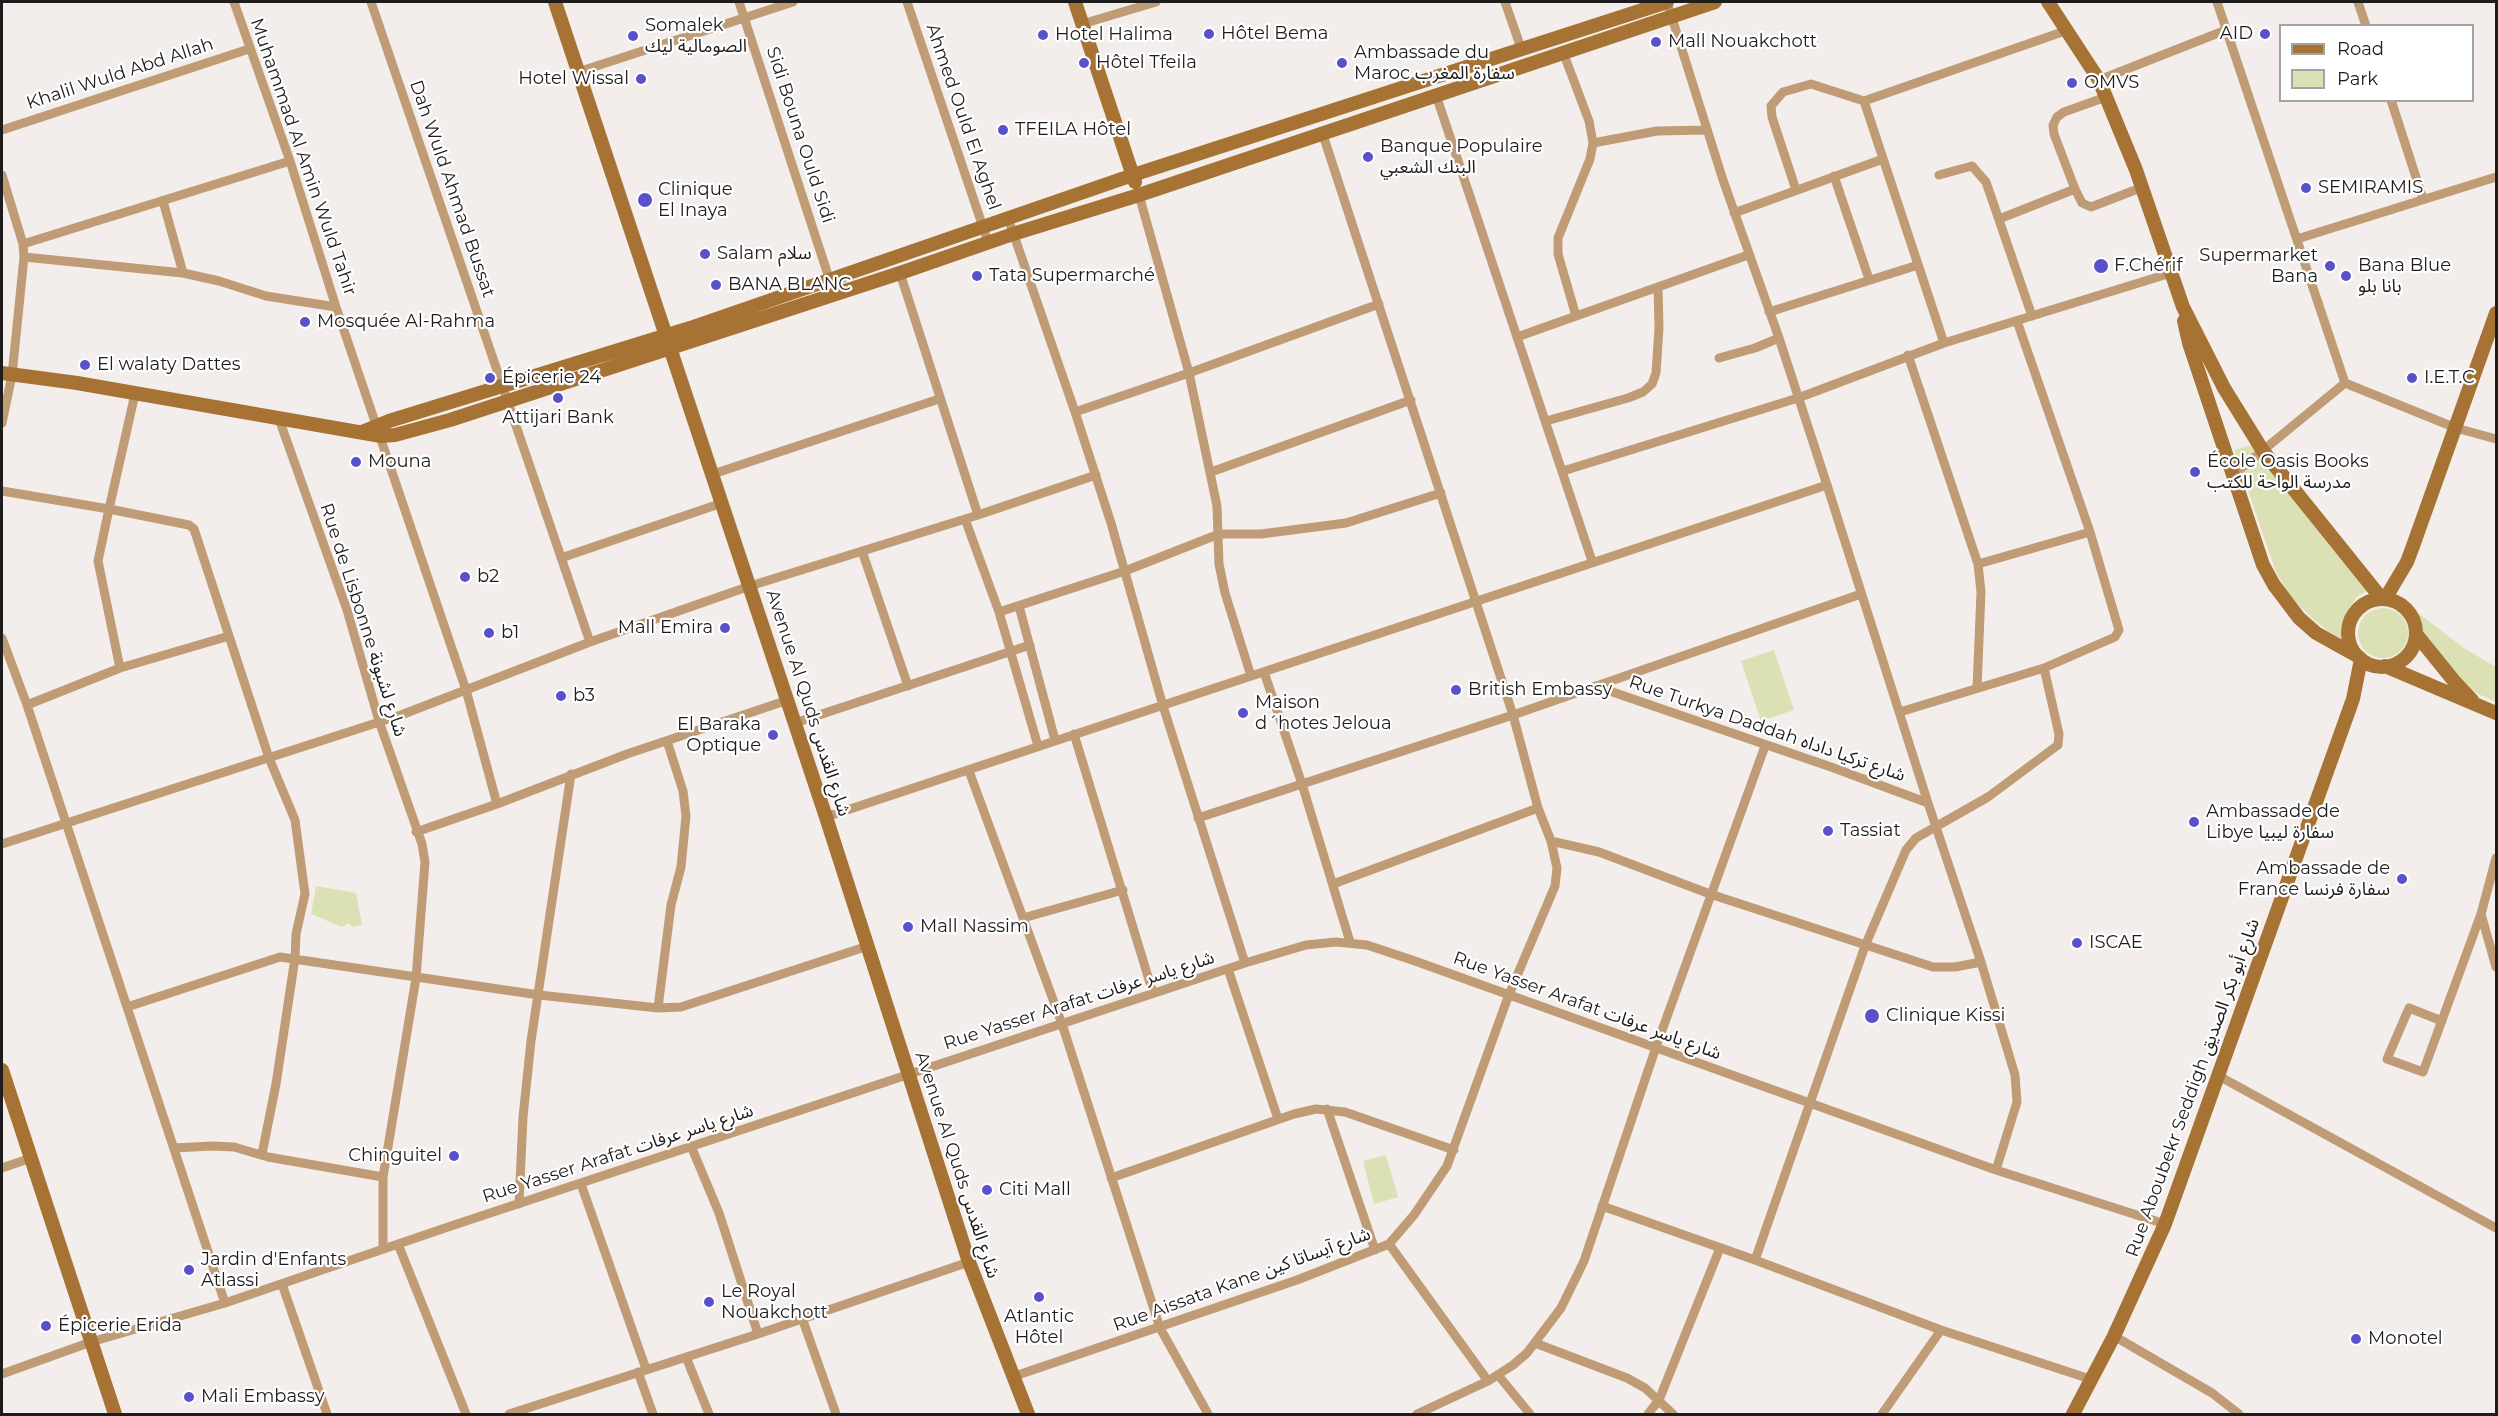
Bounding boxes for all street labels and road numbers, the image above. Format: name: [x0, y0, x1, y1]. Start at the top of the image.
street label: Muhammad Al Amin Wuld Tahir: [245, 15, 361, 299]
street label: Ahmed Ould El Aghel: [921, 21, 1005, 213]
street label: Khalil Wuld Abd Allah: [24, 34, 216, 114]
street label: Sidi Bouna Ould Sidi: [761, 44, 839, 226]
street label: Dah Wuld Ahmad Bussat: [405, 77, 499, 301]
street label: Rue de Lisbonne شارع لشبونة: [315, 501, 411, 739]
street label: Avenue Al Quds شارع القدس: [761, 587, 855, 819]
street label: Rue Turkya Daddah شارع تركيا داداه: [1626, 671, 1908, 787]
street label: Rue Aboubekr Seddigh شارع أبو بكر الصديق: [2122, 916, 2264, 1260]
street label: Rue Yasser Arafat شارع ياسر عرفات: [941, 947, 1217, 1055]
street label: Rue Yasser Arafat شارع ياسر عرفات: [1450, 947, 1724, 1065]
street label: Avenue Al Quds شارع القدس: [910, 1049, 1004, 1281]
street label: Rue Yasser Arafat شارع ياسر عرفات: [480, 1100, 756, 1208]
street label: Rue Aissata Kane شارع آيساتا كين: [1110, 1223, 1374, 1337]

